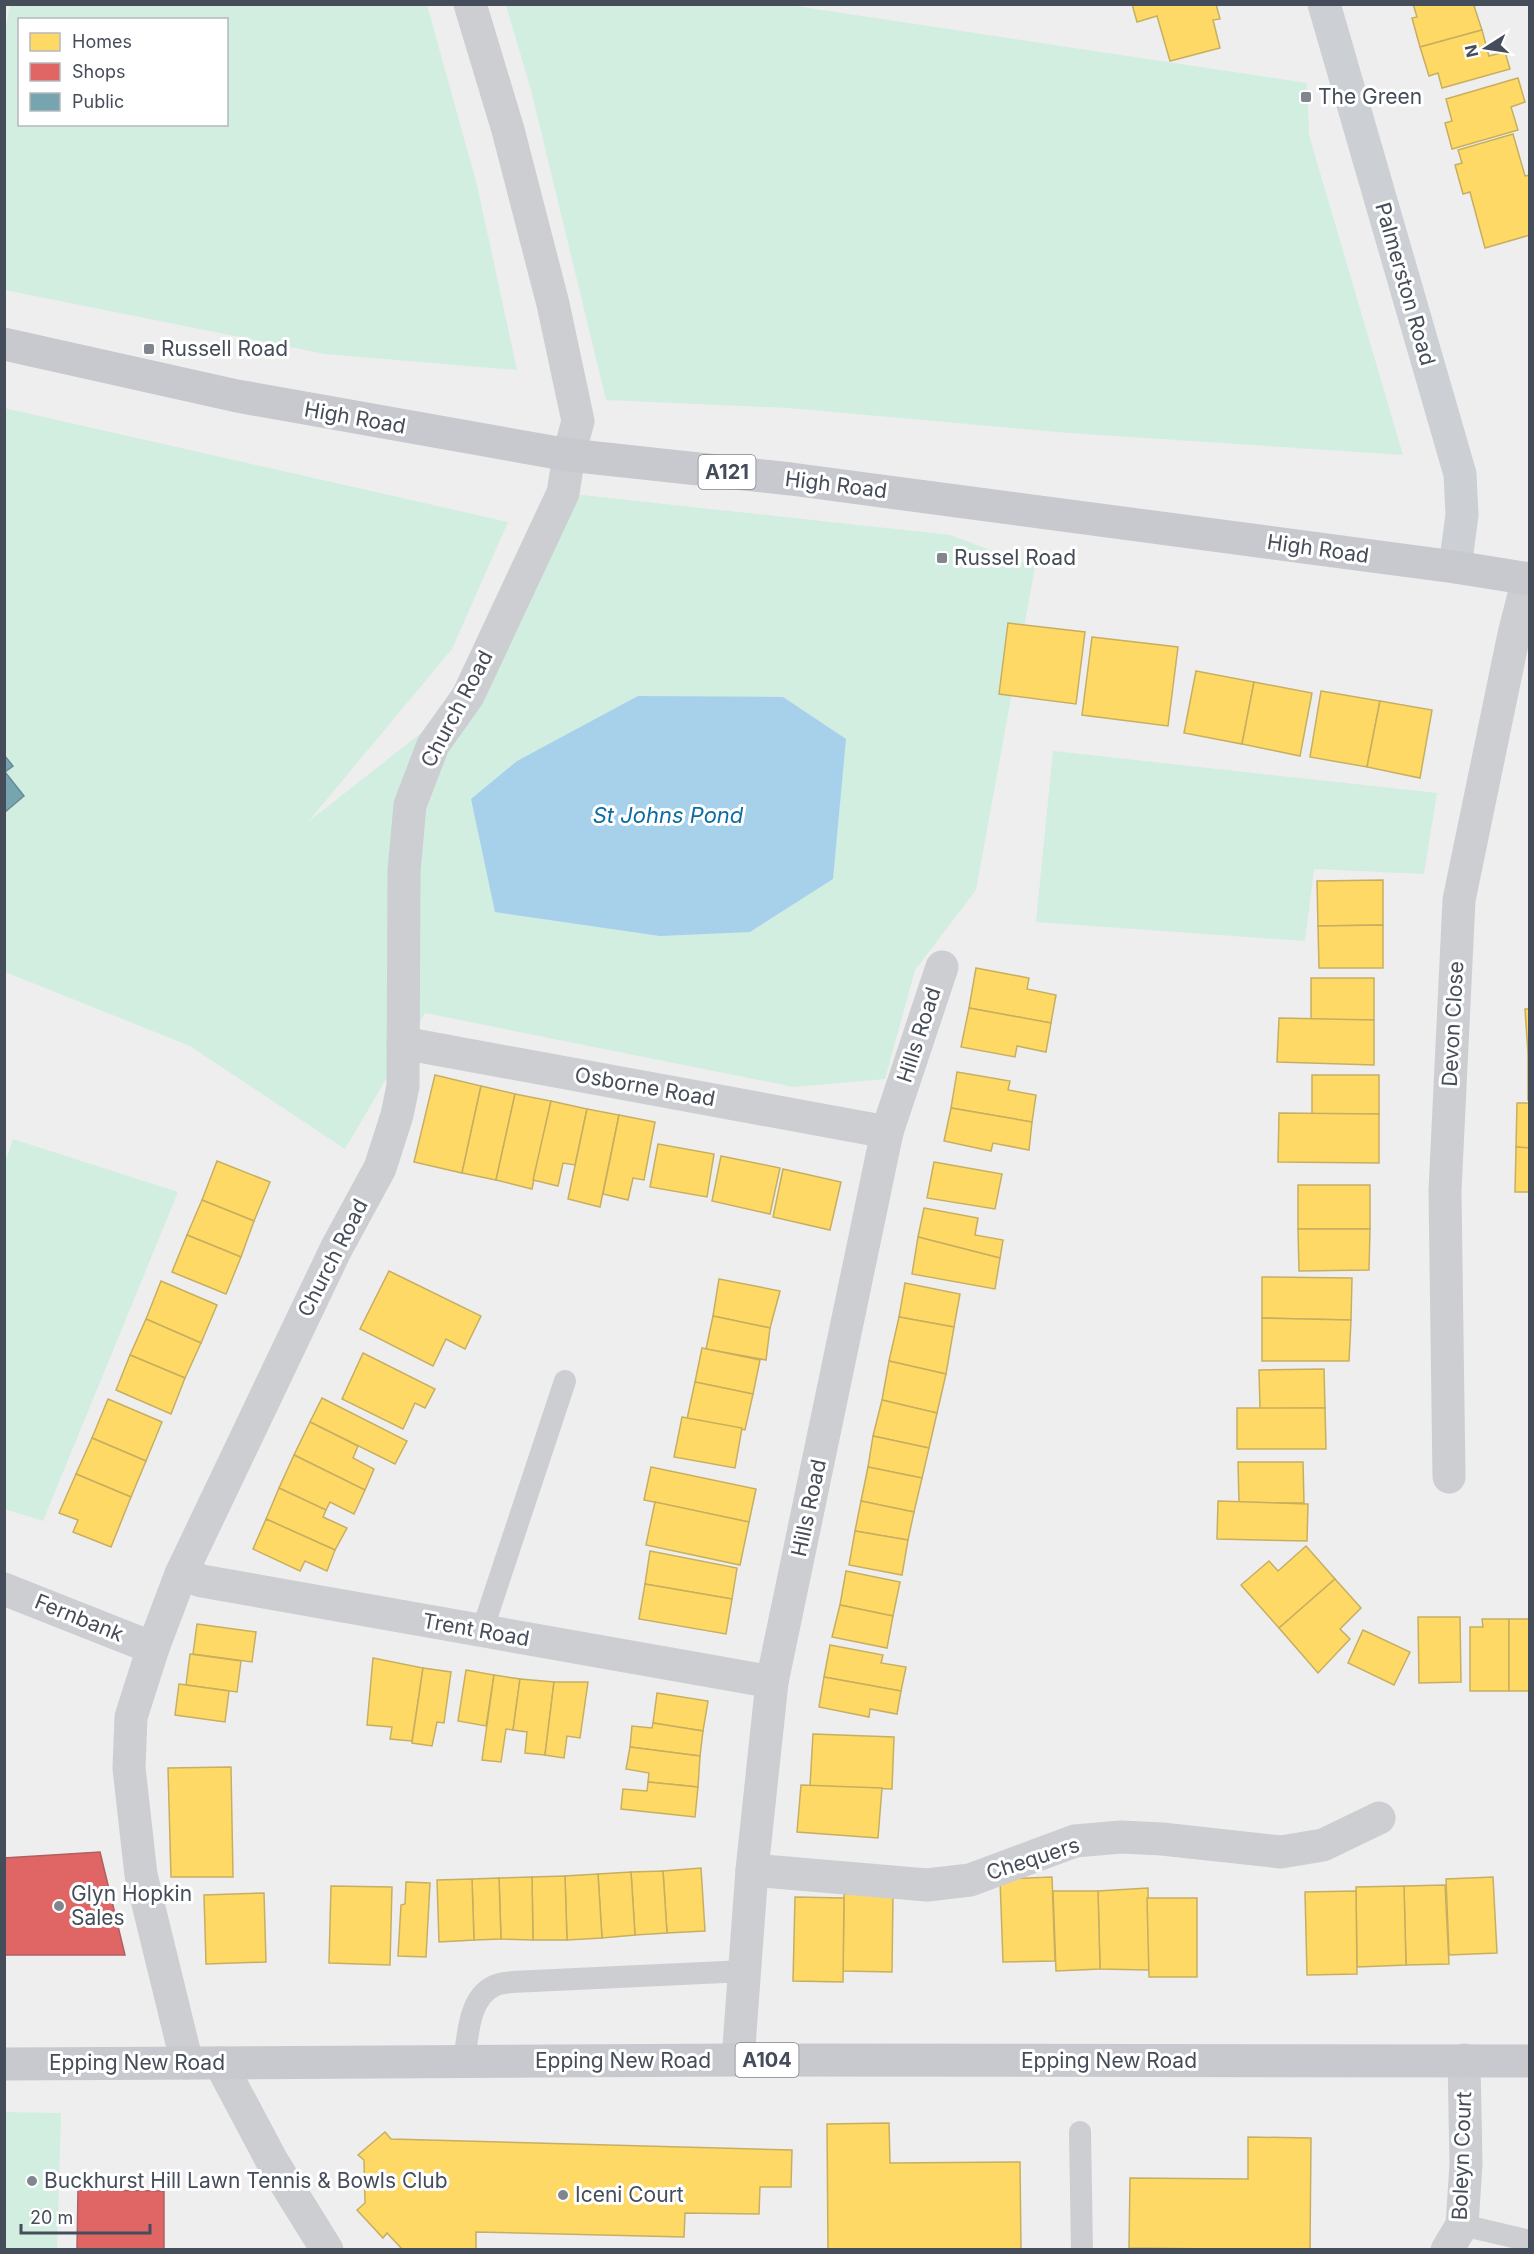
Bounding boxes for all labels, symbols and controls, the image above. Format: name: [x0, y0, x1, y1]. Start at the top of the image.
legend: [18, 18, 228, 126]
north arrow: [1456, 18, 1516, 78]
text: Homes: [72, 31, 132, 52]
text: N: [1460, 43, 1482, 59]
text: Shops: [72, 61, 126, 82]
place label: The Green: [1318, 84, 1422, 109]
marker: The Green: [1299, 90, 1313, 104]
text: Public: [72, 91, 124, 112]
street label: Palmerston Road: [1370, 200, 1441, 368]
place label: Russell Road: [161, 336, 288, 361]
marker: Russell Road: [142, 342, 156, 356]
street label: High Road: [302, 396, 408, 439]
road number: A121: [698, 455, 756, 489]
street label: High Road: [784, 466, 888, 503]
street label: High Road: [1266, 529, 1371, 568]
place label: Russel Road: [954, 545, 1076, 570]
marker: Russel Road: [935, 551, 949, 565]
street label: Church Road: [415, 646, 498, 771]
water label: St Johns Pond: [593, 802, 744, 828]
street label: Devon Close: [1437, 961, 1468, 1087]
street label: Hills Road: [891, 984, 946, 1086]
street label: Osborne Road: [573, 1062, 717, 1111]
street label: Church Road: [292, 1195, 373, 1321]
street label: Hills Road: [786, 1457, 831, 1559]
street label: Fernbank: [31, 1588, 128, 1647]
street label: Trent Road: [421, 1608, 531, 1651]
street label: Chequers: [983, 1832, 1083, 1885]
place label: Glyn Hopkin Sales: [71, 1881, 192, 1930]
marker: Glyn Hopkin Sales: [52, 1899, 66, 1913]
road number: A104: [736, 2043, 798, 2077]
street label: Epping New Road: [535, 2048, 711, 2073]
street label: Epping New Road: [1021, 2048, 1197, 2073]
street label: Epping New Road: [49, 2050, 225, 2075]
street label: Boleyn Court: [1447, 2091, 1476, 2221]
place label: Buckhurst Hill Lawn Tennis & Bowls Club: [44, 2168, 448, 2193]
marker: Buckhurst Hill Lawn Tennis & Bowls Club: [25, 2174, 39, 2188]
place label: Iceni Court: [575, 2182, 684, 2207]
marker: Iceni Court: [556, 2188, 570, 2202]
scale bar: [21, 2197, 150, 2235]
text: 20 m: [30, 2207, 73, 2228]

